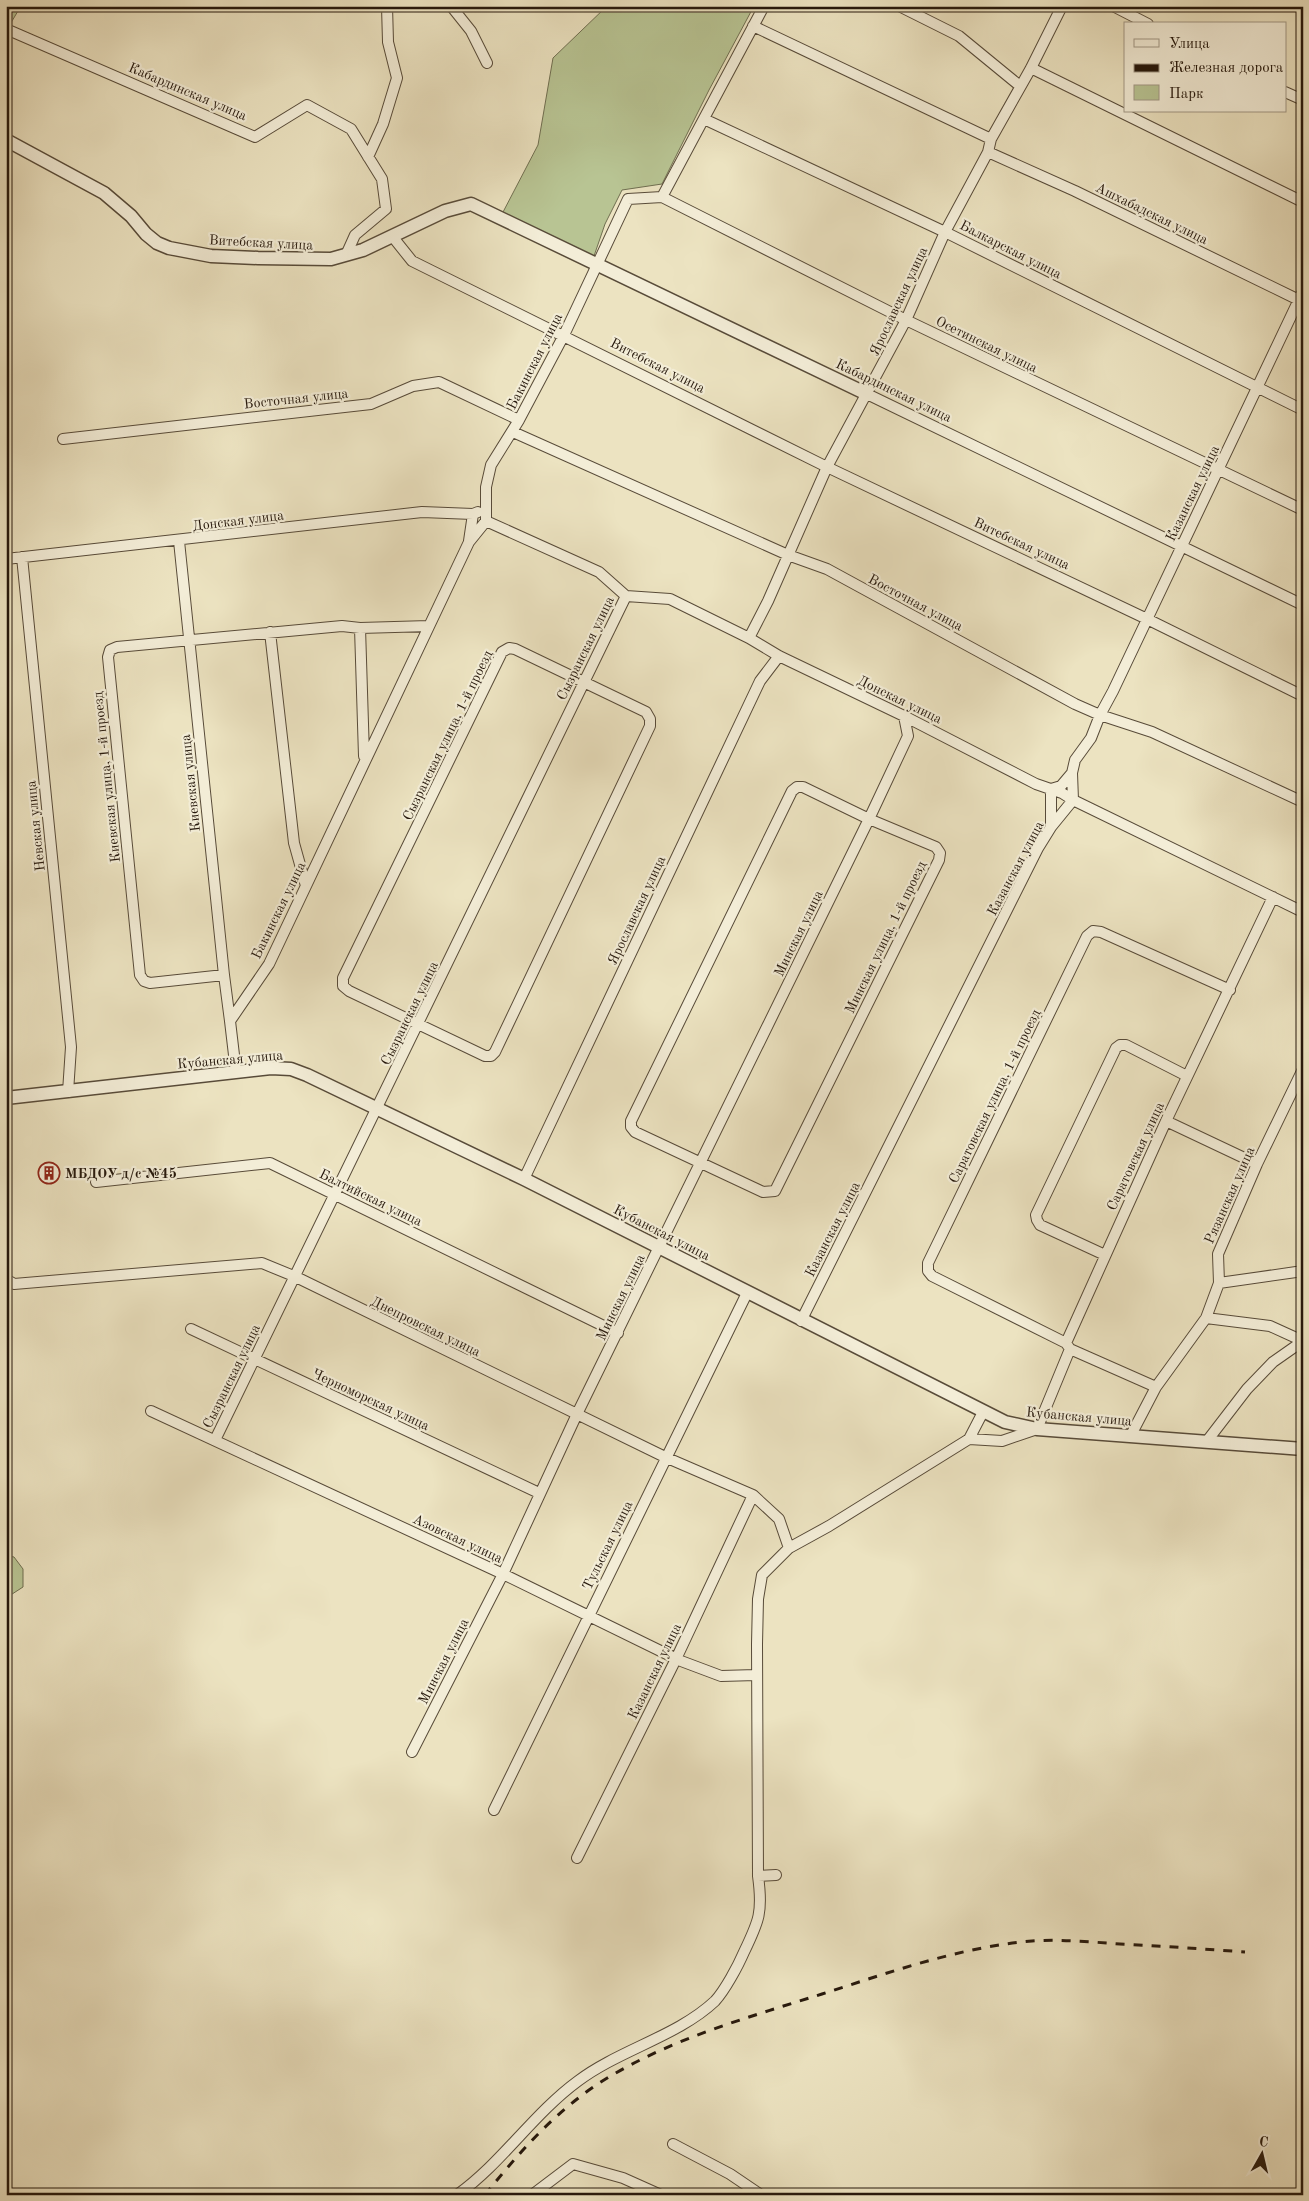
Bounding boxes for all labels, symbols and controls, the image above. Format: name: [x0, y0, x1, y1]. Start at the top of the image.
legend: [1124, 22, 1286, 112]
text: Улица: [1169, 37, 1210, 52]
street label: Кабардинская улица: [126, 61, 249, 123]
text: Железная дорога: [1169, 61, 1284, 76]
text: Парк: [1169, 87, 1204, 102]
street label: Ашхабадская улица: [1093, 181, 1210, 247]
street label: Балкарская улица: [957, 218, 1064, 282]
street label: Витебская улица: [209, 233, 313, 253]
street label: Ярославская улица: [868, 245, 930, 358]
street label: Бакинская улица: [505, 311, 565, 412]
street label: Осетинская улица: [934, 314, 1040, 376]
street label: Витебская улица: [608, 336, 707, 396]
street label: Кабардинская улица: [833, 357, 954, 425]
street label: Восточная улица: [243, 387, 349, 411]
street label: Казанская улица: [1164, 443, 1222, 544]
street label: Донская улица: [192, 508, 285, 534]
street label: Витебская улица: [971, 516, 1072, 572]
street label: Восточная улица: [866, 572, 965, 634]
street label: Сызранская улица: [555, 594, 617, 703]
street label: Сызранская улица, 1-й проезд: [401, 648, 495, 823]
street label: Донская улица: [855, 673, 944, 726]
street label: Киевская улица, 1-й проезд: [91, 691, 123, 863]
street label: Киевская улица: [179, 733, 203, 832]
street label: Невская улица: [24, 780, 48, 872]
street label: Казанская улица: [985, 819, 1047, 918]
street label: Ярославская улица: [606, 854, 668, 967]
street label: Минская улица, 1-й проезд: [843, 859, 929, 1016]
street label: Бакинская улица: [249, 860, 308, 961]
street label: Минская улица: [772, 888, 826, 979]
street label: Сызранская улица: [379, 959, 441, 1068]
street label: Саратовская улица, 1-й проезд: [947, 1007, 1043, 1186]
street label: Кубанская улица: [177, 1048, 284, 1072]
street label: Саратовская улица: [1105, 1100, 1167, 1213]
street label: Рязанская улица: [1202, 1145, 1258, 1246]
building icon: МБДОУ д/с №45: [37, 1161, 61, 1185]
place label: МБДОУ д/с №45: [65, 1167, 177, 1182]
street label: Балтийская улица: [317, 1167, 424, 1229]
street label: Казанская улица: [803, 1180, 863, 1279]
street label: Кубанская улица: [611, 1203, 712, 1263]
street label: Минская улица: [594, 1252, 648, 1343]
street label: Днепровская улица: [369, 1294, 483, 1360]
street label: Сызранская улица: [201, 1322, 263, 1431]
street label: Черноморская улица: [310, 1367, 432, 1433]
street label: Кубанская улица: [1025, 1405, 1132, 1429]
street label: Тульская улица: [580, 1499, 636, 1592]
street label: Азовская улица: [410, 1512, 505, 1566]
street label: Минская улица: [416, 1616, 472, 1707]
street label: Казанская улица: [626, 1621, 684, 1722]
north arrow: [1236, 2128, 1286, 2178]
text: С: [1258, 2135, 1269, 2150]

